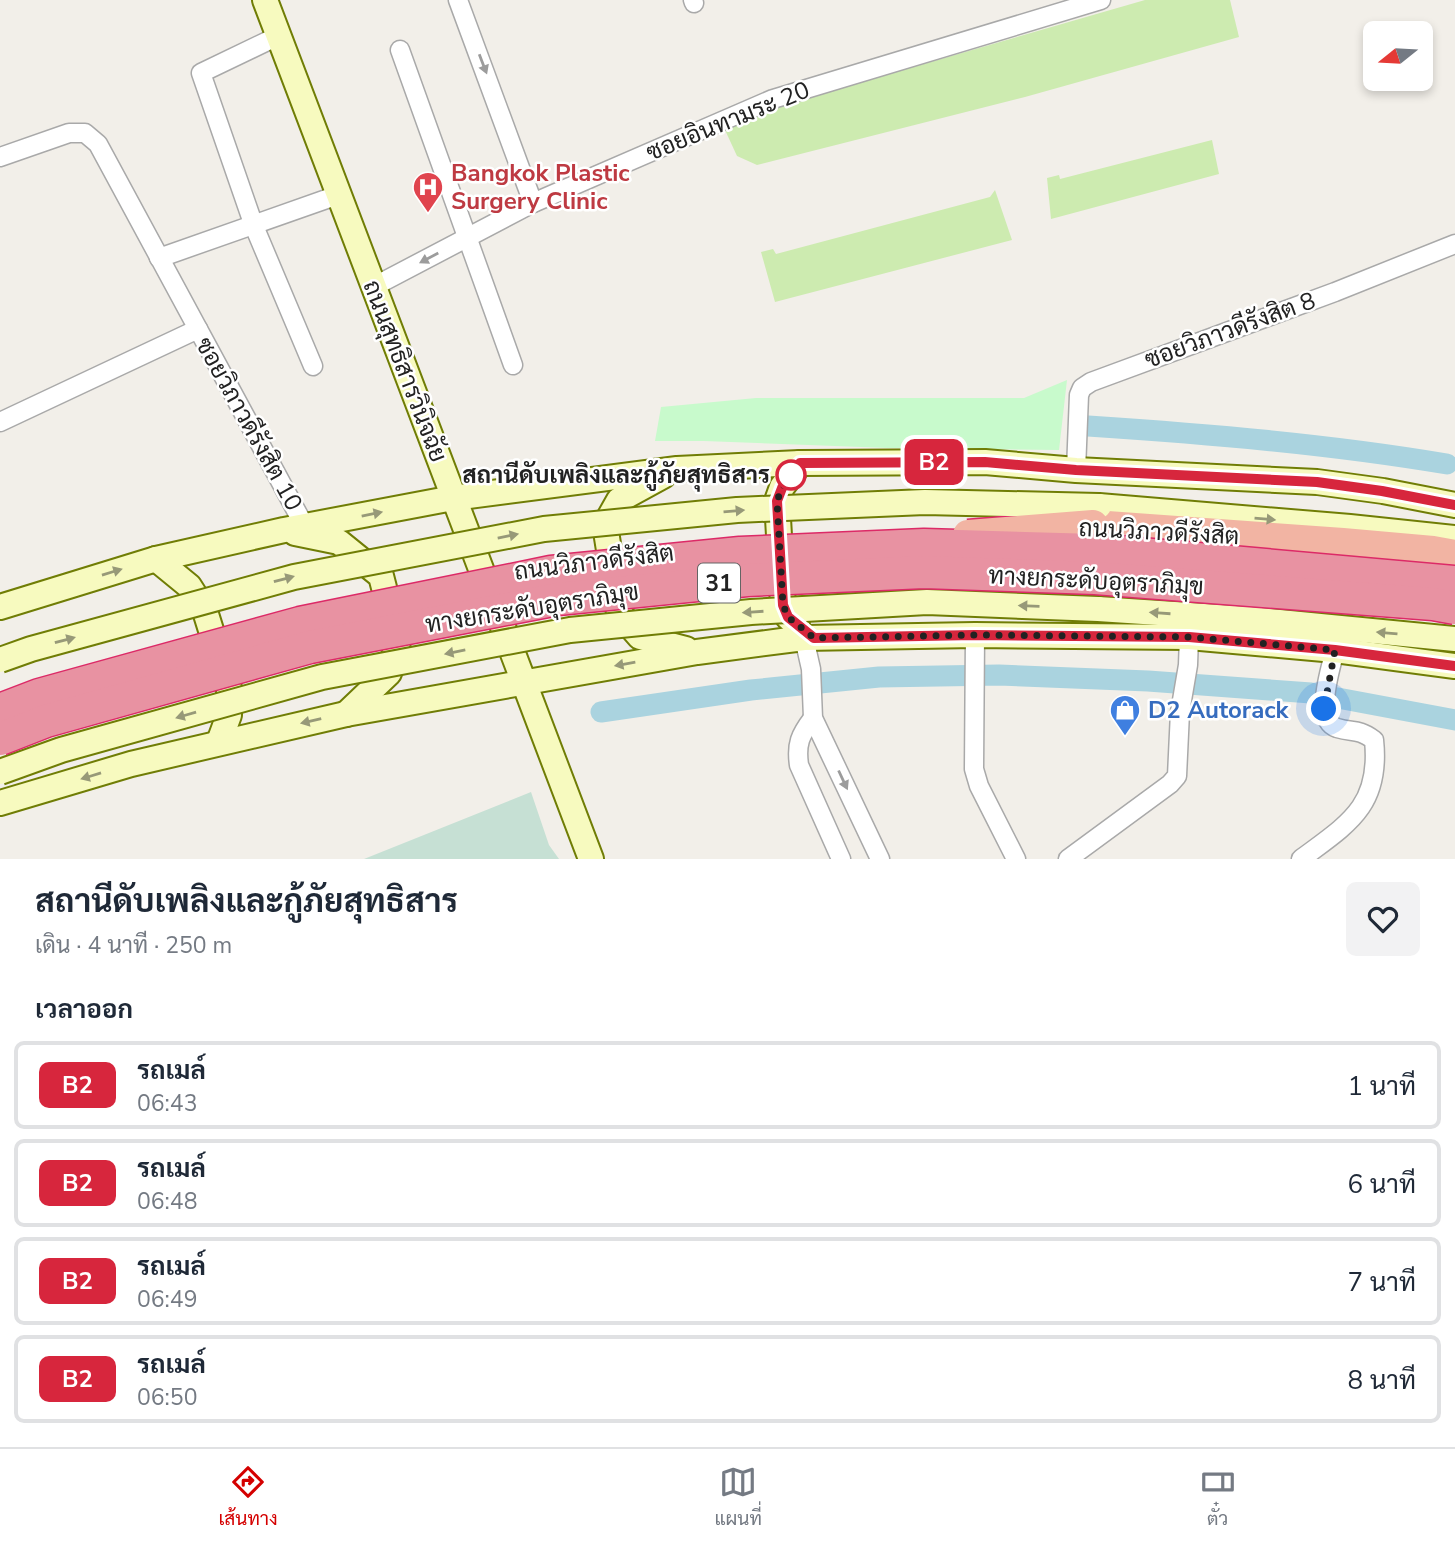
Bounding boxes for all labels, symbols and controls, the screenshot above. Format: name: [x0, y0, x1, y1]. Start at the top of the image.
north arrow: [1363, 21, 1433, 91]
map controls: [1363, 21, 1433, 91]
one-way arrow: [477, 53, 488, 74]
street label: ซอยอินทามระ 20: [642, 74, 814, 168]
place label: Bangkok Plastic Surgery Clinic: [451, 157, 630, 217]
hospital icon: Bangkok Plastic Surgery Clinic: [411, 170, 445, 214]
one-way arrow: [420, 252, 439, 264]
street label: ถนนสุทธิสารวินิจฉัย: [356, 275, 454, 467]
street label: ซอยวิภาวดีรังสิต 8: [1140, 284, 1320, 376]
street label: ซอยวิภาวดีรังสิต 10: [188, 332, 310, 516]
line badge: B2: [902, 439, 965, 485]
text: B2: [919, 446, 949, 478]
place label: สถานีดับเพลิงและกู้ภัยสุทธิสาร: [462, 459, 770, 492]
marker: สถานีดับเพลิงและกู้ภัยสุทธิสาร: [776, 460, 806, 490]
one-way arrow: [723, 505, 745, 516]
one-way arrow: [361, 508, 383, 519]
street label: ถนนวิภาวดีรังสิต: [1078, 512, 1240, 552]
one-way arrow: [1254, 514, 1276, 525]
one-way arrow: [497, 531, 519, 542]
street label: ถนนวิภาวดีรังสิต: [512, 536, 676, 588]
street label: ทางยกระดับอุตราภิมุข: [987, 559, 1205, 603]
road number: 31: [698, 564, 740, 603]
one-way arrow: [102, 567, 123, 577]
one-way arrow: [274, 574, 295, 584]
street label: ทางยกระดับอุตราภิมุข: [423, 575, 641, 641]
one-way arrow: [1018, 601, 1040, 612]
one-way arrow: [742, 607, 764, 618]
one-way arrow: [1149, 608, 1171, 619]
one-way arrow: [1376, 627, 1398, 638]
one-way arrow: [55, 634, 76, 644]
one-way arrow: [444, 646, 466, 657]
one-way arrow: [614, 659, 636, 670]
your location: [1306, 691, 1341, 726]
shop icon: D2 Autorack: [1108, 693, 1142, 737]
place label: D2 Autorack: [1148, 694, 1290, 726]
one-way arrow: [175, 710, 196, 720]
one-way arrow: [300, 716, 322, 727]
one-way arrow: [837, 770, 848, 790]
one-way arrow: [80, 771, 101, 781]
text: สถานีดับเพลิงและกู้ภัยสุทธิสาร: [35, 879, 458, 924]
button: heart: [1346, 882, 1420, 956]
text: เดิน · 4 นาที · 250 m: [35, 930, 232, 961]
text: เวลาออก: [35, 992, 133, 1027]
text: รถเมล์: [137, 1053, 206, 1088]
text: B2: [62, 1069, 93, 1101]
text: 1 นาที: [1347, 1069, 1416, 1104]
text: 06:43: [137, 1088, 197, 1119]
text: รถเมล์: [137, 1151, 206, 1186]
text: B2: [62, 1167, 93, 1199]
text: 6 นาที: [1347, 1167, 1416, 1202]
text: 06:48: [137, 1186, 197, 1217]
text: รถเมล์: [137, 1249, 206, 1284]
text: B2: [62, 1265, 93, 1297]
text: 7 นาที: [1347, 1265, 1416, 1300]
text: 06:49: [137, 1284, 197, 1315]
text: รถเมล์: [137, 1347, 206, 1382]
text: B2: [62, 1363, 93, 1395]
text: 8 นาที: [1347, 1363, 1416, 1398]
text: 06:50: [137, 1382, 197, 1413]
tab: เส้นทาง: [218, 1463, 278, 1532]
tab: แผนที่: [714, 1463, 762, 1532]
tab: ตั๋ว: [1199, 1463, 1237, 1532]

